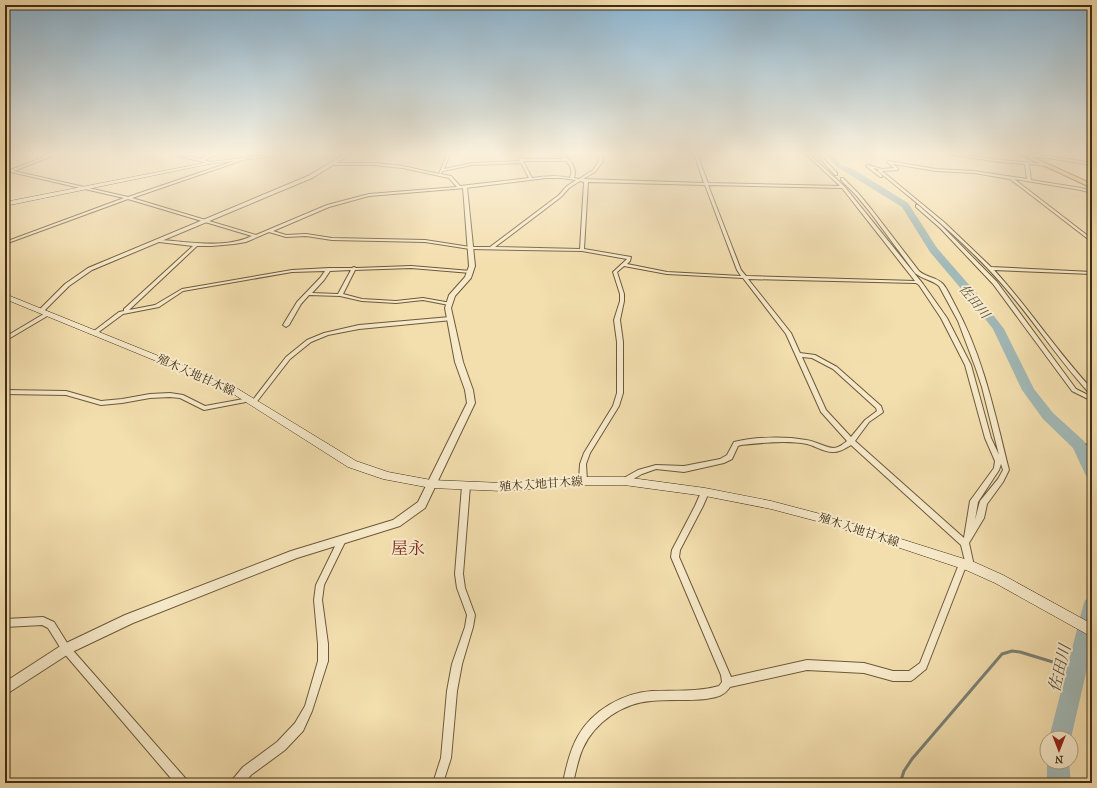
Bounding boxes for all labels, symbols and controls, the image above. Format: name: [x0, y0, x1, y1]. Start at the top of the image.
water label: 佐田川: [957, 281, 994, 323]
street label: 殖木入地甘木線: [155, 352, 237, 398]
street label: 殖木入地甘木線: [499, 474, 583, 494]
street label: 殖木入地甘木線: [817, 510, 901, 550]
district label: 屋永: [391, 538, 425, 558]
water label: 佐田川: [1044, 641, 1075, 694]
north arrow: [1039, 730, 1079, 770]
text: N: [1054, 753, 1063, 766]

